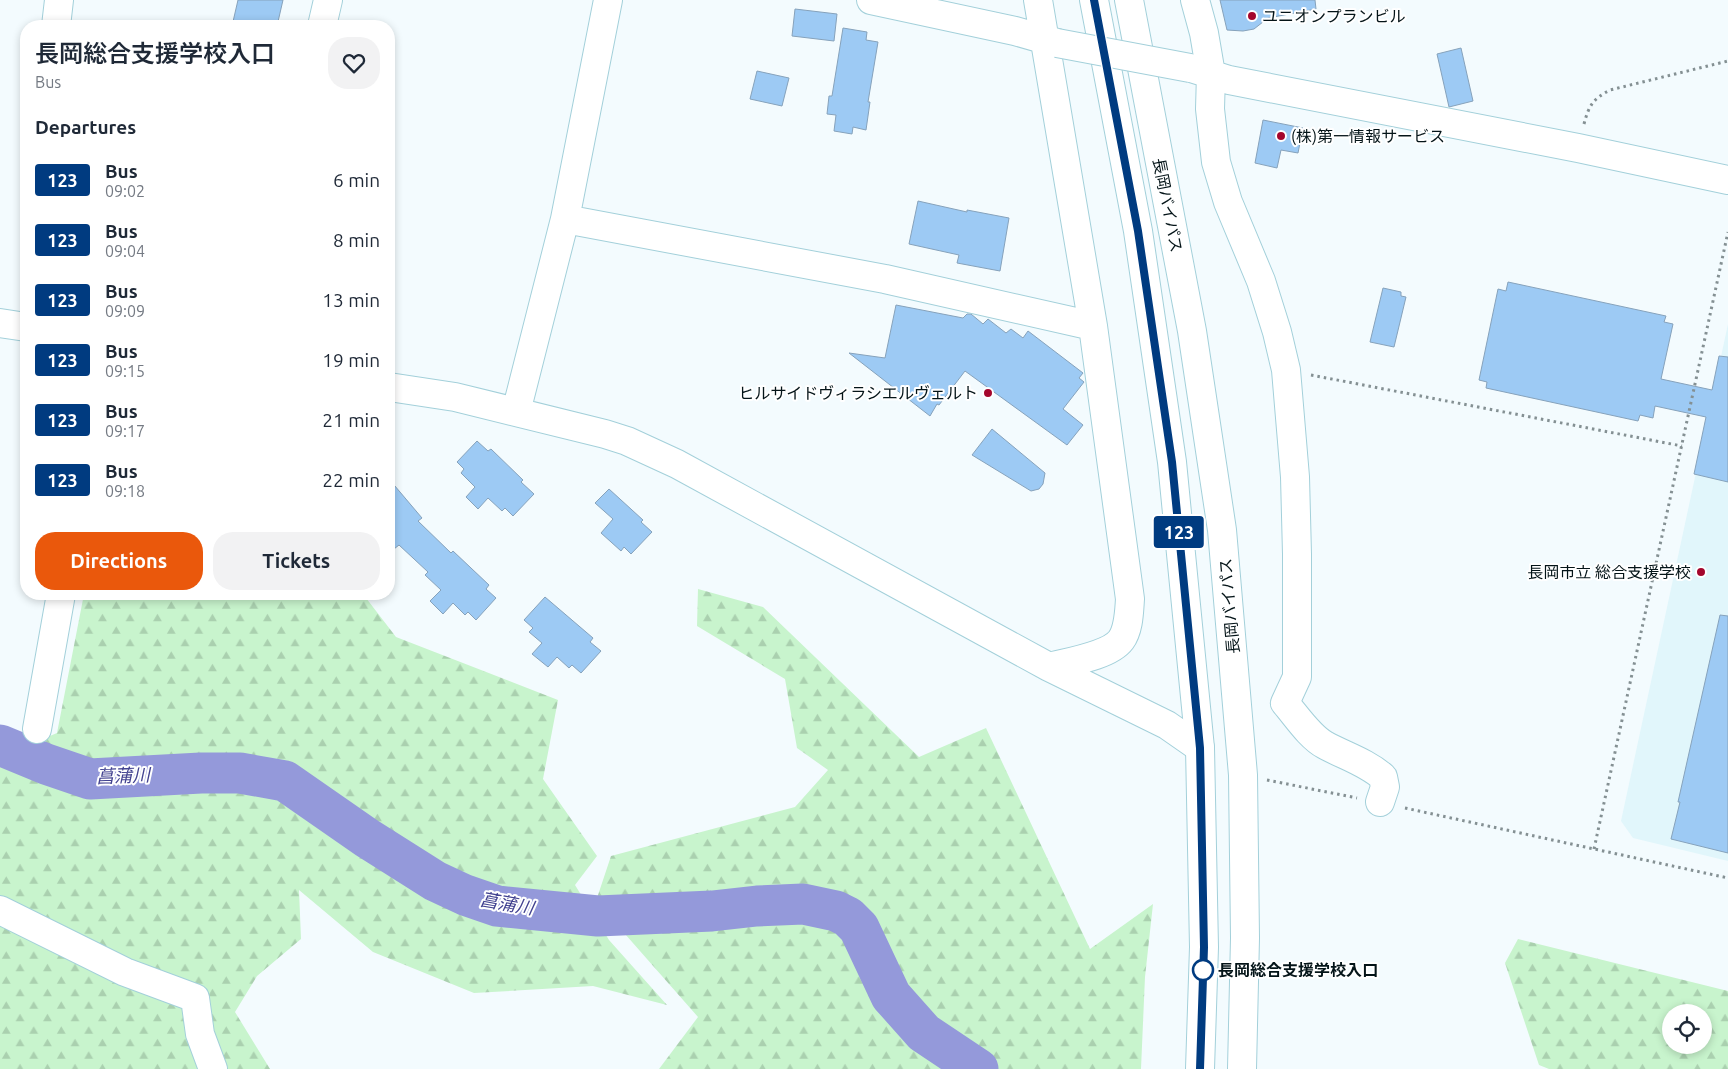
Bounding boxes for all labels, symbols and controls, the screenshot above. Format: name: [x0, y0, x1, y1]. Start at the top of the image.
place label: ユニオンプランビル: [1262, 7, 1406, 25]
marker: ユニオンプランビル: [1246, 10, 1258, 22]
button: heart: [328, 37, 380, 89]
text: 長岡総合支援学校入口: [35, 40, 275, 67]
text: Bus: [35, 73, 61, 91]
text: Departures: [35, 116, 136, 138]
place label: (株)第一情報サービス: [1291, 127, 1445, 146]
marker: (株)第一情報サービス: [1275, 130, 1287, 142]
street label: 長岡バイパス: [1150, 156, 1186, 254]
text: Bus: [105, 160, 138, 182]
text: 6 min: [333, 169, 380, 191]
text: 123: [47, 170, 78, 190]
text: 09:02: [105, 182, 145, 200]
text: Bus: [105, 220, 138, 242]
text: 8 min: [333, 229, 380, 251]
text: 123: [47, 230, 78, 250]
text: 09:04: [105, 242, 145, 260]
text: Bus: [105, 280, 138, 302]
text: 13 min: [322, 289, 380, 311]
text: 123: [47, 290, 78, 310]
text: 09:09: [105, 302, 145, 320]
text: Bus: [105, 340, 138, 362]
text: 19 min: [322, 349, 380, 371]
text: 123: [47, 350, 78, 370]
text: 09:15: [105, 362, 145, 380]
place label: ヒルサイドヴィラシエルヴェルト: [738, 384, 978, 402]
marker: ヒルサイドヴィラシエルヴェルト: [982, 387, 994, 399]
text: Bus: [105, 400, 138, 422]
text: 21 min: [322, 409, 380, 431]
text: 123: [47, 410, 78, 430]
text: 09:17: [105, 422, 145, 440]
text: Bus: [105, 460, 138, 482]
text: 22 min: [322, 469, 380, 491]
text: 123: [47, 470, 78, 490]
text: 09:18: [105, 482, 145, 500]
line badge: 123: [1150, 516, 1208, 548]
text: 123: [1164, 522, 1194, 542]
button: Directions: [35, 532, 203, 590]
button: Tickets: [213, 532, 380, 590]
street label: 長岡バイパス: [1216, 558, 1242, 654]
place label: 長岡市立 総合支援学校: [1527, 563, 1691, 581]
marker: 長岡市立 総合支援学校: [1695, 566, 1707, 578]
water label: 菖蒲川: [96, 764, 152, 786]
water label: 菖蒲川: [479, 888, 537, 918]
marker: 長岡総合支援学校入口: [1192, 959, 1214, 981]
place label: 長岡総合支援学校入口: [1218, 961, 1378, 979]
map controls: [1662, 1004, 1712, 1054]
button: locate: [1662, 1004, 1712, 1054]

